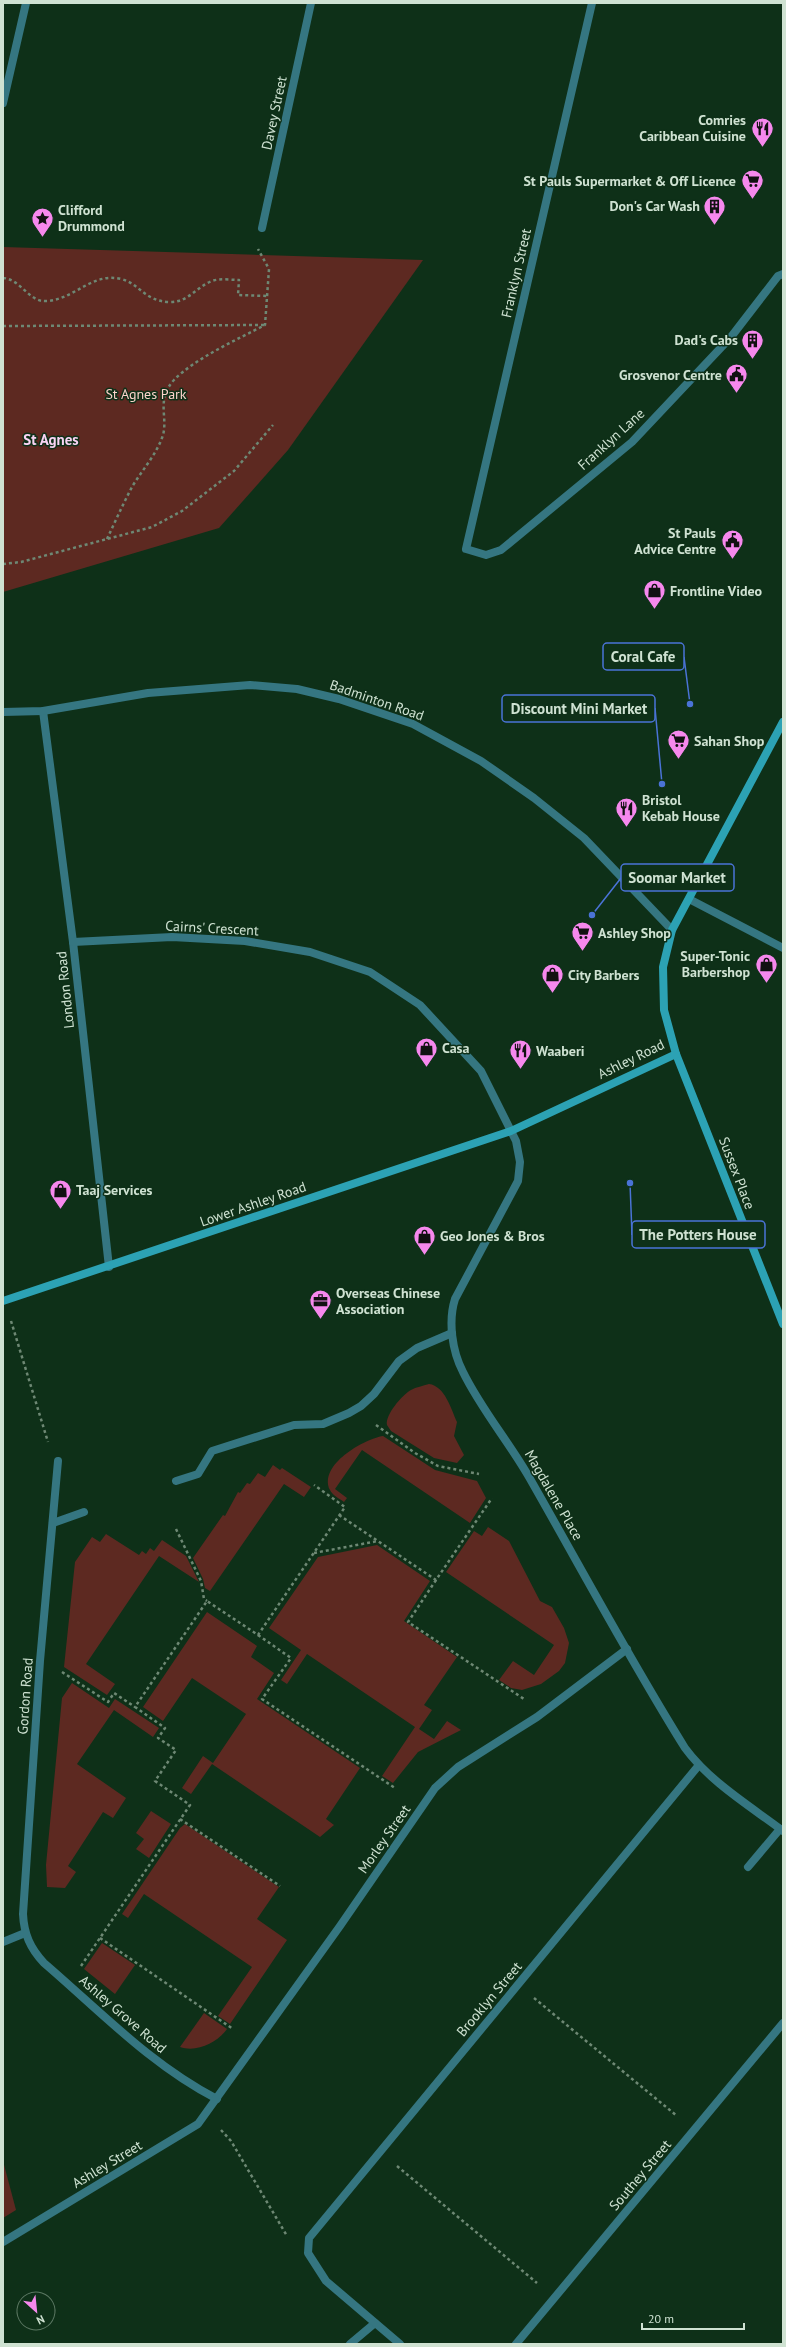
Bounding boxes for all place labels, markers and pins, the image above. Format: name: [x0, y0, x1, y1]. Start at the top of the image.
place label: Comries Caribbean Cuisine: [639, 111, 746, 145]
restaurant icon: Comries Caribbean Cuisine: [749, 115, 775, 148]
supermarket icon: St Pauls Supermarket & Off Licence: [739, 168, 765, 201]
place label: St Pauls Supermarket & Off Licence: [523, 172, 736, 190]
building icon: Don's Car Wash: [702, 193, 728, 226]
place label: Don's Car Wash: [609, 197, 700, 215]
place label: Clifford Drummond: [58, 201, 125, 235]
place icon: Clifford Drummond: [30, 205, 56, 238]
building icon: Dad's Cabs: [740, 327, 766, 360]
place label: Dad's Cabs: [675, 331, 738, 349]
public building icon: Grosvenor Centre: [724, 362, 750, 395]
place label: Grosvenor Centre: [619, 366, 722, 384]
place label: St Pauls Advice Centre: [634, 524, 716, 558]
public building icon: St Pauls Advice Centre: [719, 528, 745, 561]
shop icon: Frontline Video: [642, 578, 668, 611]
place label: Frontline Video: [670, 582, 763, 600]
callout: Coral Cafe: [603, 643, 684, 670]
callout: Discount Mini Market: [502, 695, 655, 722]
supermarket icon: Sahan Shop: [666, 728, 692, 761]
place label: Sahan Shop: [694, 732, 765, 750]
place label: Bristol Kebab House: [642, 791, 720, 825]
restaurant icon: Bristol Kebab House: [614, 795, 640, 828]
callout: Soomar Market: [621, 864, 734, 891]
supermarket icon: Ashley Shop: [569, 920, 595, 953]
place label: Ashley Shop: [598, 924, 671, 942]
place label: Super-Tonic Barbershop: [680, 947, 750, 981]
shop icon: Super-Tonic Barbershop: [753, 951, 779, 984]
shop icon: City Barbers: [540, 962, 566, 995]
place label: City Barbers: [568, 966, 640, 984]
shop icon: Casa: [414, 1035, 440, 1068]
restaurant icon: Waaberi: [508, 1038, 534, 1071]
place label: Casa: [442, 1039, 470, 1057]
place label: Waaberi: [536, 1042, 585, 1060]
shop icon: Taaj Services: [47, 1177, 73, 1210]
place label: Taaj Services: [76, 1181, 152, 1199]
callout: The Potters House: [632, 1221, 765, 1248]
shop icon: Geo Jones & Bros: [412, 1223, 438, 1256]
place label: Geo Jones & Bros: [440, 1227, 545, 1245]
place label: Overseas Chinese Association: [336, 1284, 440, 1318]
office icon: Overseas Chinese Association: [308, 1288, 334, 1321]

